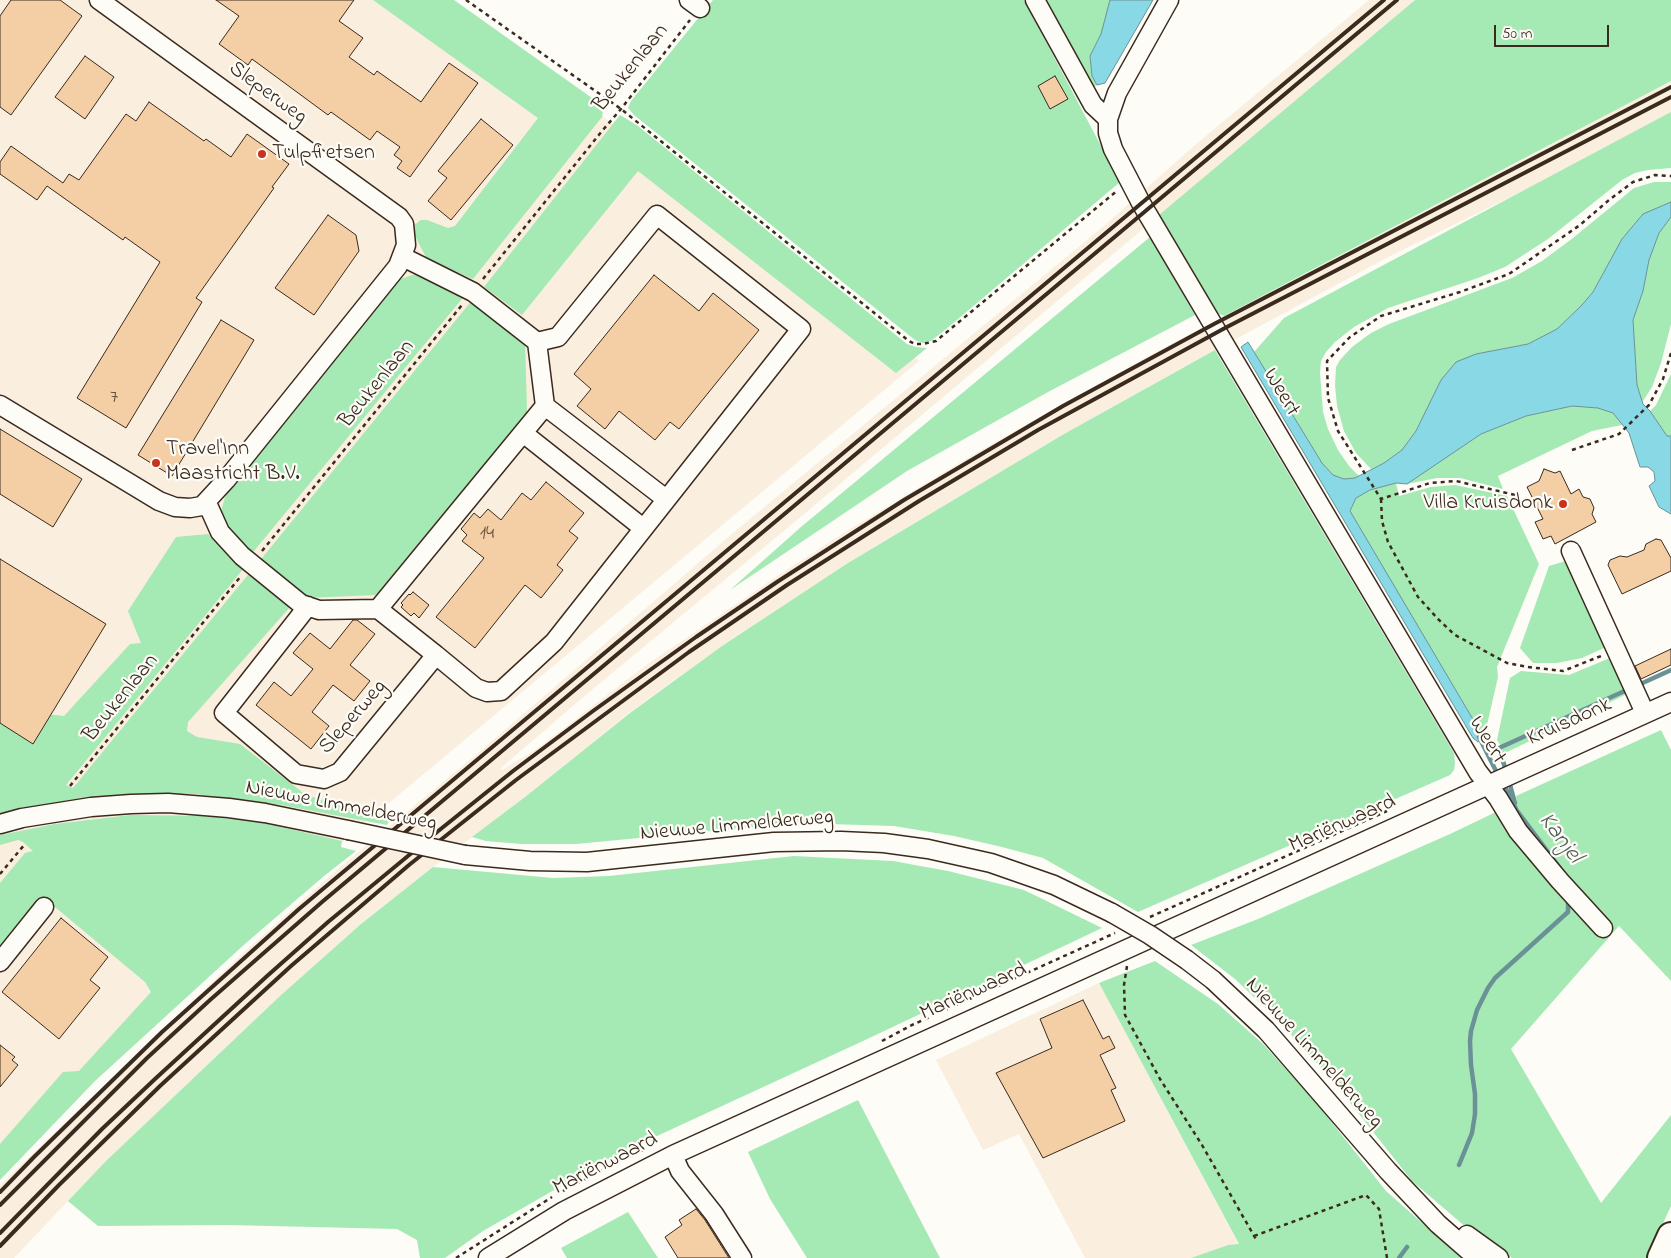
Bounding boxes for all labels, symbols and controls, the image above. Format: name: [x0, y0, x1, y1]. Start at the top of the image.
scale bar: [1496, 15, 1611, 47]
street label: Beukenlaan: [588, 20, 676, 118]
text: 50 m: [1502, 23, 1532, 45]
street label: Sleperweg: [223, 57, 311, 131]
place label: Tulpfietsen: [272, 141, 375, 167]
marker: Tulpfietsen: [256, 148, 268, 160]
street label: Beukenlaan: [334, 336, 422, 434]
street label: Weert: [1256, 364, 1304, 422]
house number: 7: [110, 387, 118, 411]
place label: Travel'Inn Maastricht B.V.: [166, 437, 300, 488]
marker: Travel'Inn Maastricht B.V.: [150, 457, 162, 469]
place label: Villa Kruisdonk: [1423, 491, 1553, 517]
marker: Villa Kruisdonk: [1557, 498, 1569, 510]
house number: 14: [480, 523, 494, 547]
street label: Beukenlaan: [78, 650, 166, 748]
street label: Sleperweg: [314, 675, 394, 761]
street label: Kruisdonk: [1524, 693, 1616, 753]
street label: Weert: [1461, 712, 1511, 770]
street label: Nieuwe Limmelderweg: [243, 776, 439, 838]
street label: Mariënwaard: [1286, 790, 1400, 860]
street label: Nieuwe Limmelderweg: [639, 805, 835, 849]
water label: Kanjel: [1531, 808, 1587, 870]
street label: Mariënwaard: [917, 958, 1031, 1028]
street label: Nieuwe Limmelderweg: [1238, 973, 1388, 1135]
street label: Mariënwaard: [549, 1127, 663, 1203]

